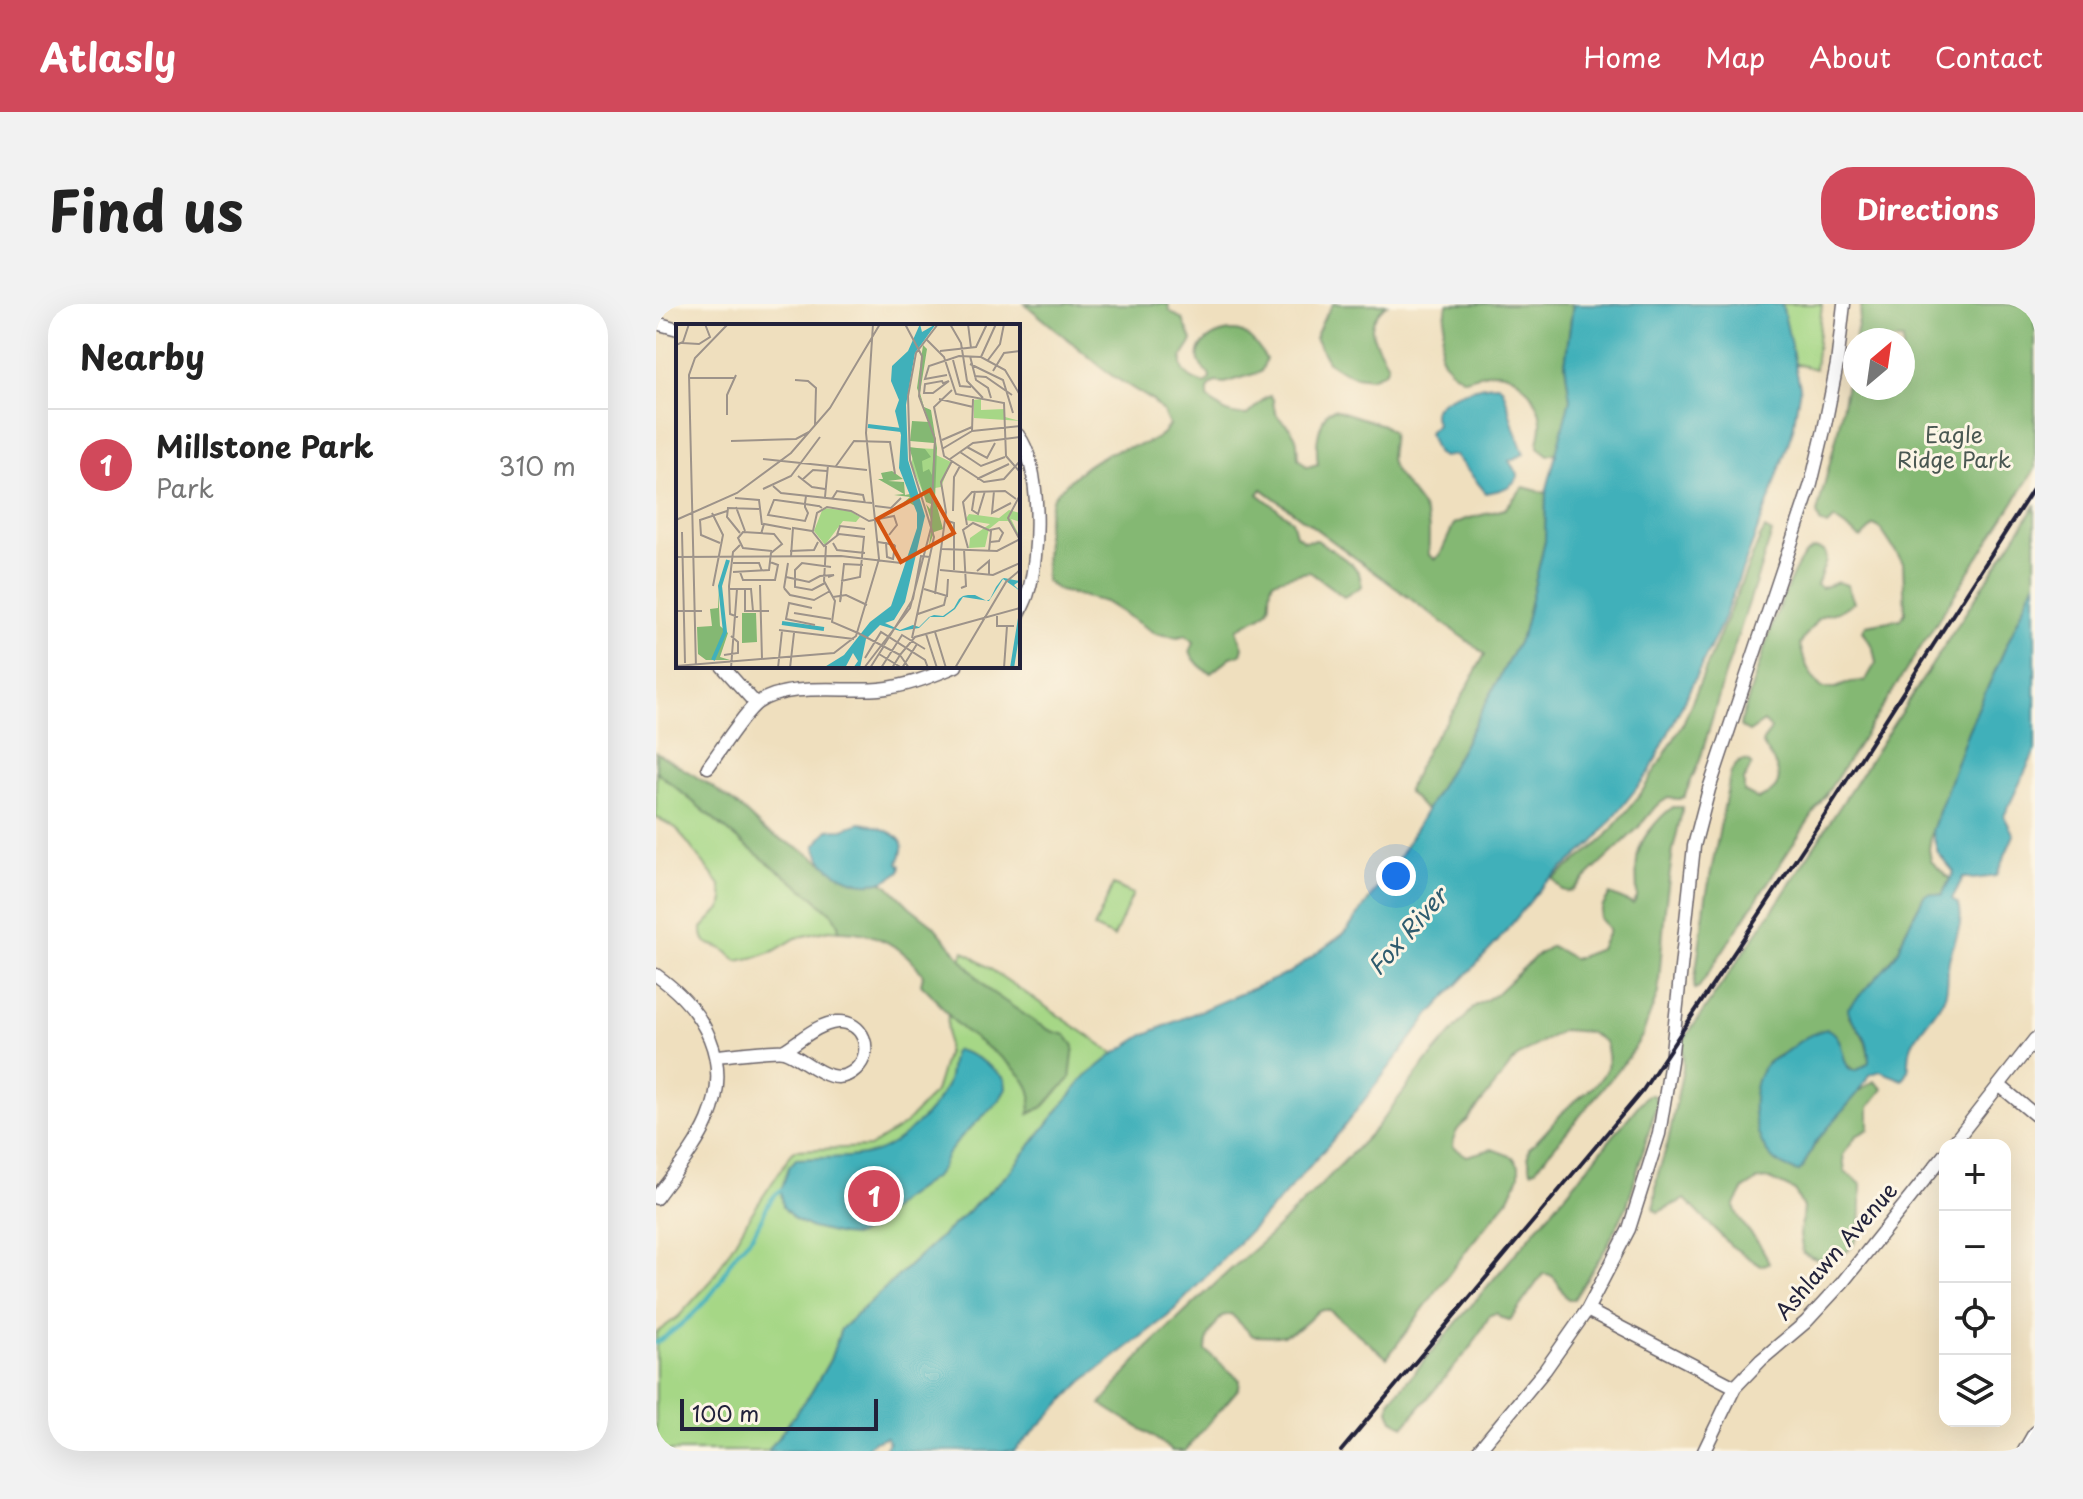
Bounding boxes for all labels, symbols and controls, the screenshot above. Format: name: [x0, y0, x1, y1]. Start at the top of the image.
text: Atlasly: [40, 28, 176, 85]
text: Home: [1583, 35, 1661, 78]
text: Map: [1705, 35, 1765, 78]
text: About: [1809, 35, 1891, 78]
text: Contact: [1935, 35, 2043, 78]
text: Find us: [48, 166, 244, 251]
button: Directions: [1821, 167, 2035, 250]
inset map: [676, 324, 1020, 668]
north arrow: [1843, 328, 1915, 400]
text: Nearby: [80, 330, 205, 382]
park label: Eagle Ridge Park: [1897, 417, 2011, 475]
text: Millstone Park: [156, 423, 374, 468]
text: 1: [100, 446, 112, 485]
text: 310 m: [498, 446, 576, 485]
text: Park: [156, 468, 214, 507]
your location: [1376, 856, 1416, 896]
water label: Fox River: [1358, 877, 1457, 983]
map controls: [1939, 1139, 2011, 1427]
button: +: [1939, 1139, 2011, 1211]
pin: 1: [848, 1166, 900, 1226]
street label: Ashlawn Avenue: [1766, 1174, 1904, 1326]
button: −: [1939, 1211, 2011, 1283]
button: locate: [1939, 1283, 2011, 1355]
button: layers: [1939, 1355, 2011, 1427]
scale bar: [680, 1395, 878, 1431]
text: 100 m: [692, 1396, 759, 1429]

